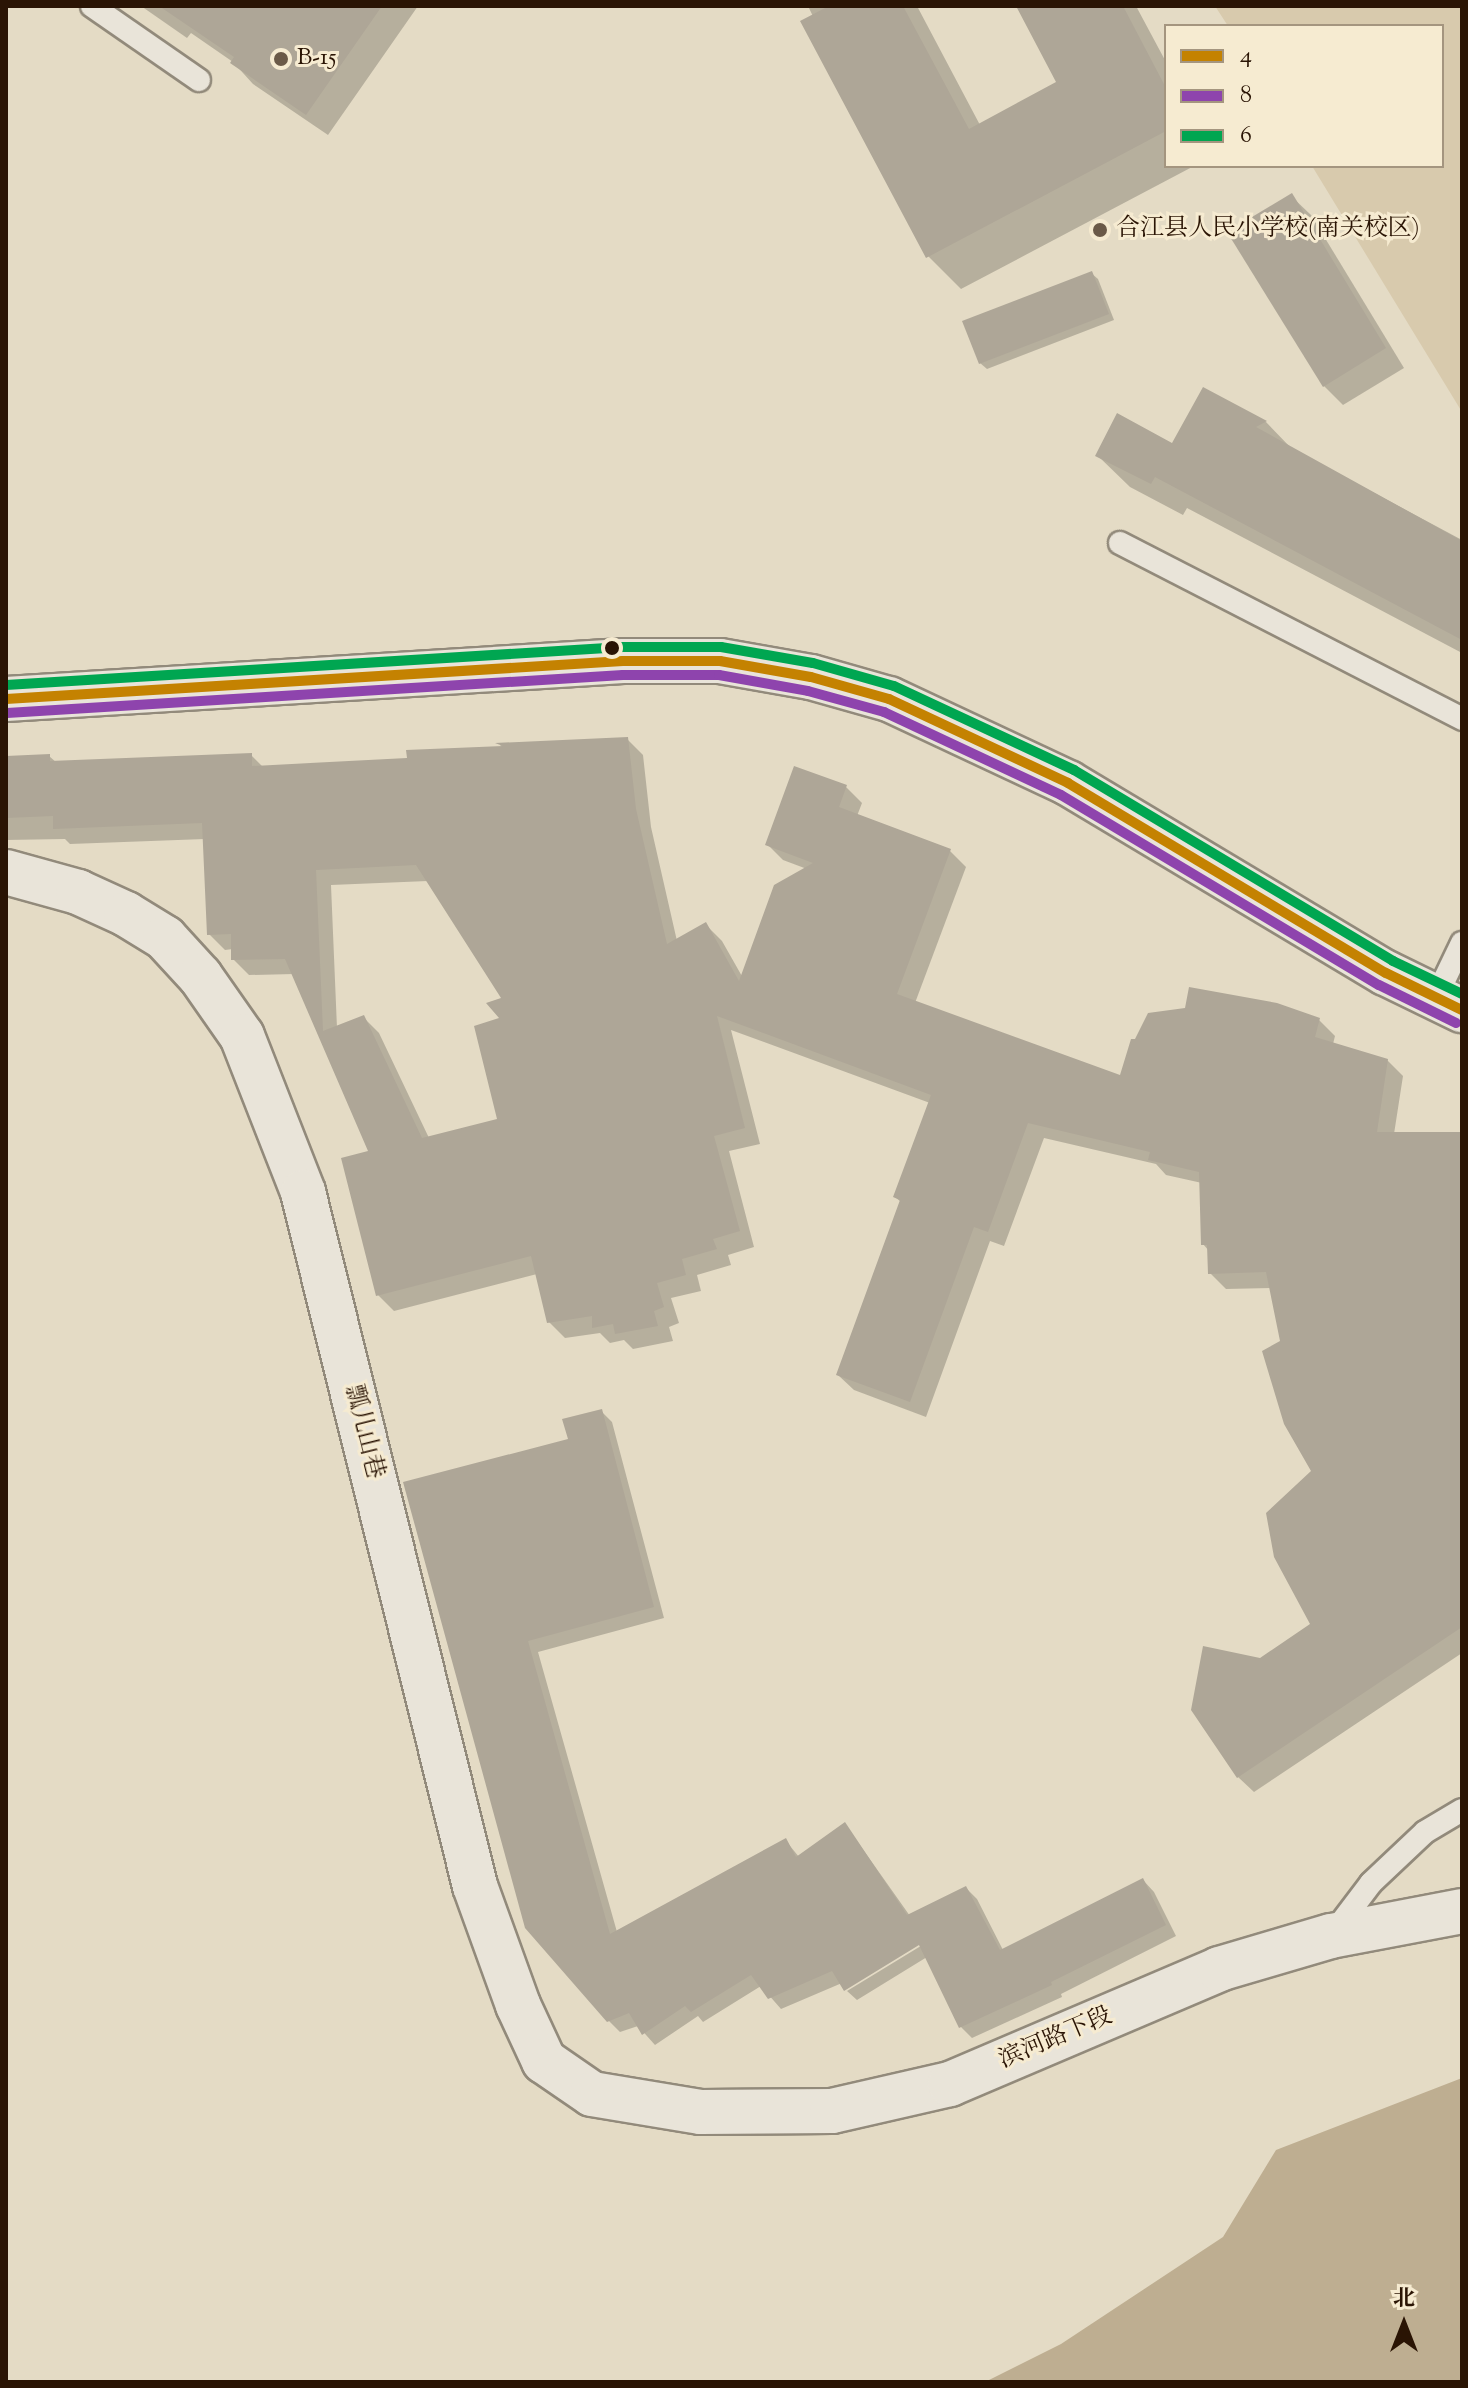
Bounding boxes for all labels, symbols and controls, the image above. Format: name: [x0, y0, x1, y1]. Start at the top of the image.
legend: [1164, 24, 1444, 168]
text: 4: [1240, 39, 1252, 73]
place label: B-15: [297, 45, 336, 73]
marker: B-15: [272, 50, 290, 68]
text: 8: [1240, 79, 1252, 113]
text: 6: [1240, 119, 1252, 153]
place label: 合江县人民小学校(南关校区): [1116, 216, 1420, 244]
marker: 合江县人民小学校(南关校区): [1091, 221, 1109, 239]
unlabelled marker: [604, 640, 620, 656]
street label: 瓢儿山巷: [337, 1382, 389, 1482]
street label: 滨河路下段: [995, 2002, 1117, 2076]
north arrow: [1364, 2284, 1444, 2364]
text: 北: [1393, 2284, 1415, 2316]

